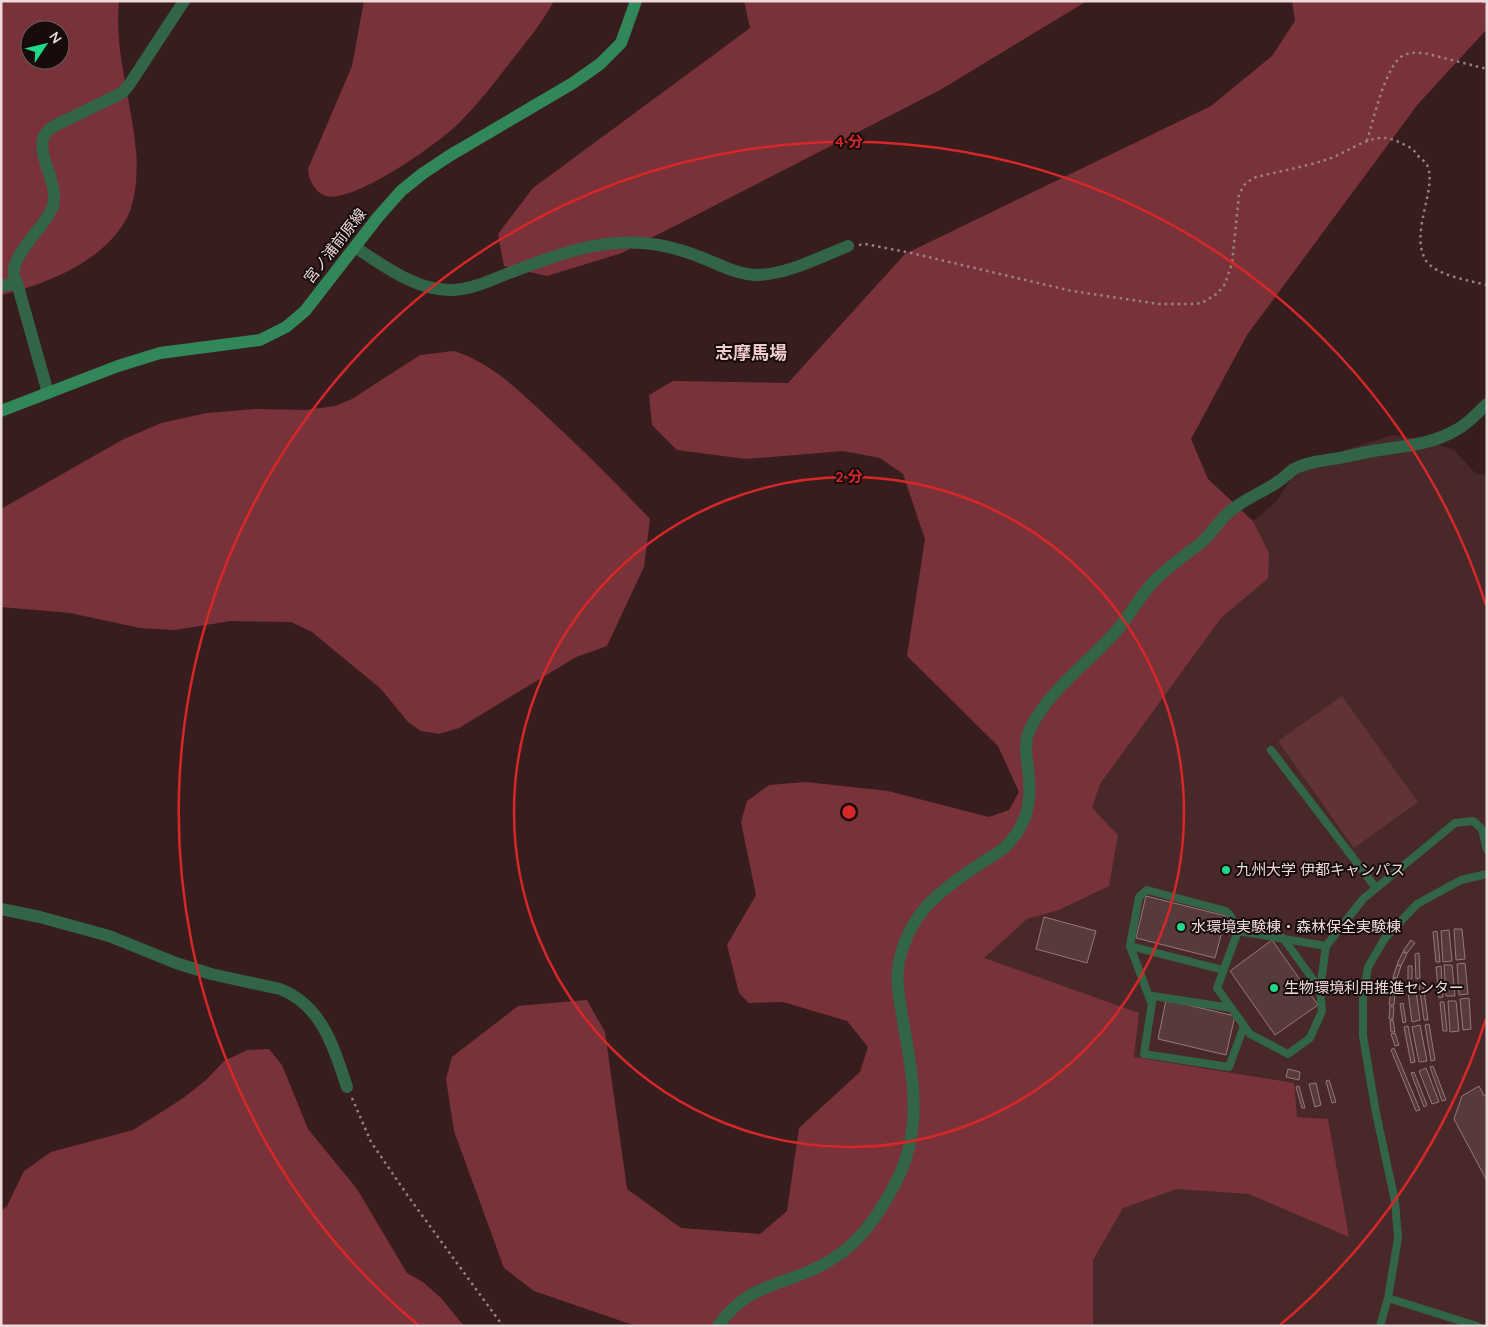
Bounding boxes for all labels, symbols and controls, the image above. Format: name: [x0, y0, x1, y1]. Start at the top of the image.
north arrow: [20, 20, 70, 70]
text: N: [45, 28, 66, 47]
text: 4 分: [835, 132, 863, 151]
street label: 宮ノ浦前原線: [299, 204, 370, 287]
district label: 志摩馬場: [715, 341, 787, 364]
text: 2 分: [835, 467, 863, 486]
centre of rings: [840, 803, 858, 821]
place label: 九州大学 伊都キャンパス: [1236, 860, 1405, 879]
marker: 九州大学 伊都キャンパス: [1220, 864, 1232, 876]
place label: 水環境実験棟・森林保全実験棟: [1191, 917, 1401, 936]
marker: 水環境実験棟・森林保全実験棟: [1175, 921, 1187, 933]
place label: 生物環境利用推進センター: [1284, 978, 1464, 997]
marker: 生物環境利用推進センター: [1268, 982, 1280, 994]

